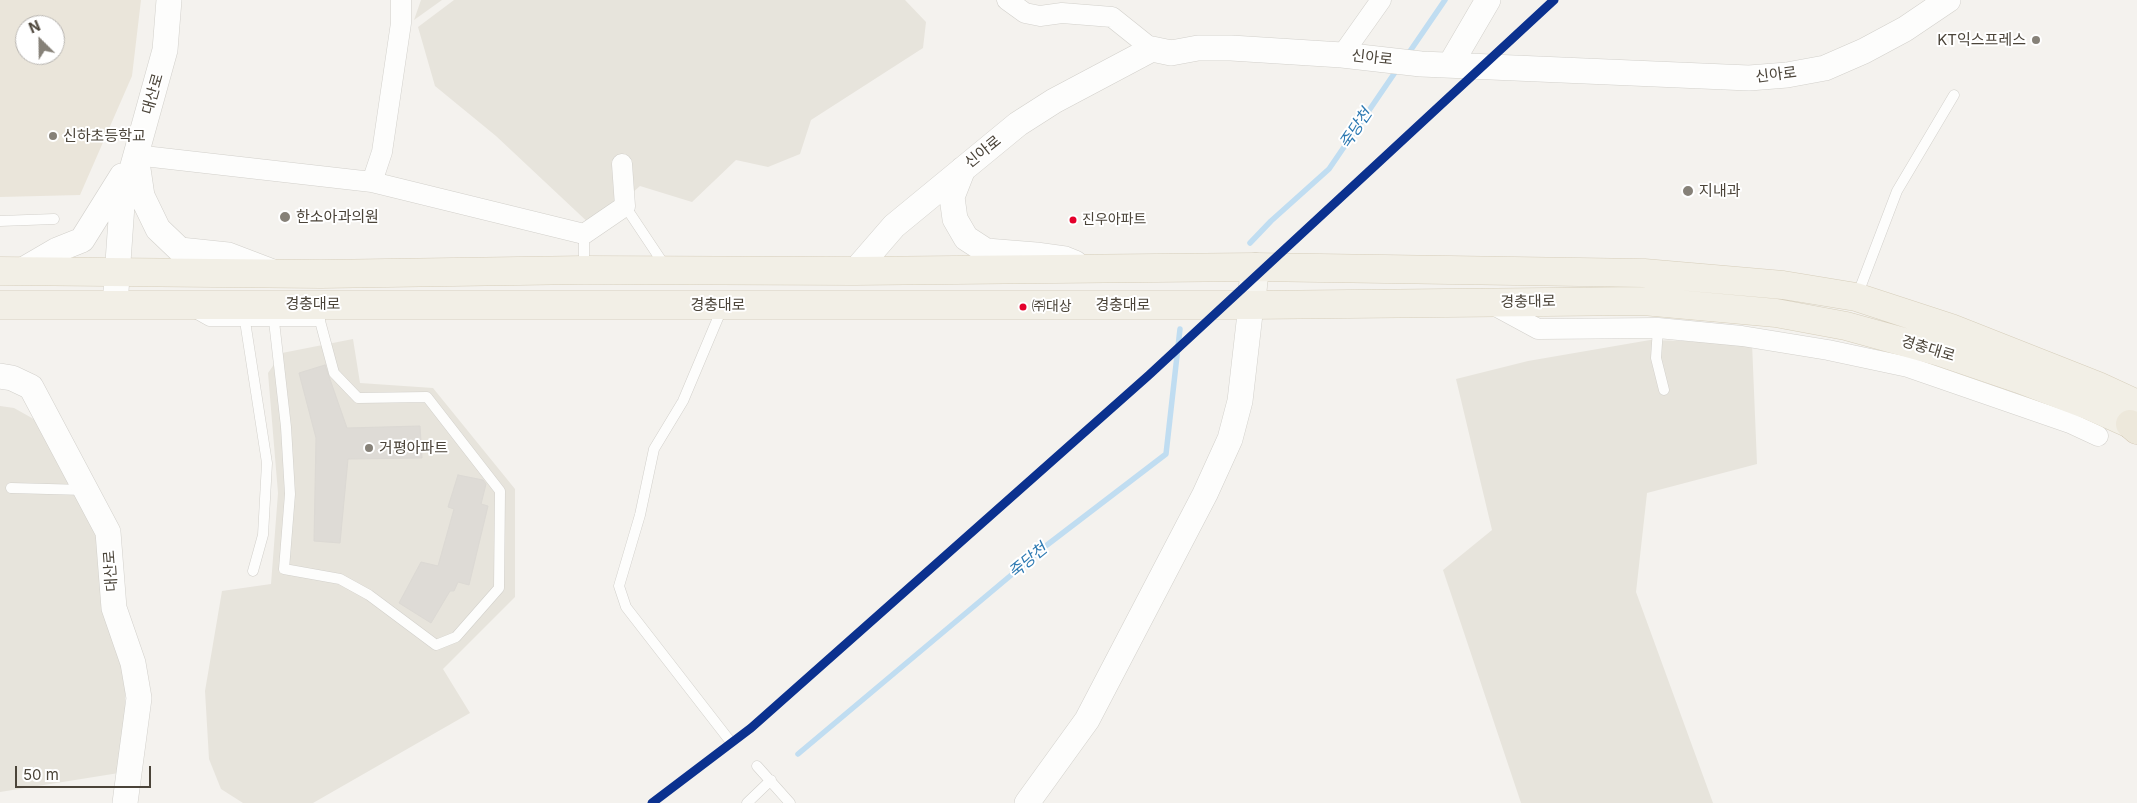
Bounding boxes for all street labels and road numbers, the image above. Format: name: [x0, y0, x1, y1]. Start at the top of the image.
street label: 신아로: [1350, 47, 1394, 69]
street label: 신아로: [1754, 64, 1798, 86]
street label: 대산로: [139, 72, 167, 116]
street label: 신아로: [961, 132, 1005, 172]
street label: 경충대로: [1500, 293, 1556, 311]
street label: 경충대로: [285, 295, 341, 313]
street label: 경충대로: [690, 296, 746, 314]
street label: 경충대로: [1095, 296, 1151, 314]
street label: 경충대로: [1899, 332, 1957, 366]
street label: 대산로: [101, 550, 121, 592]

